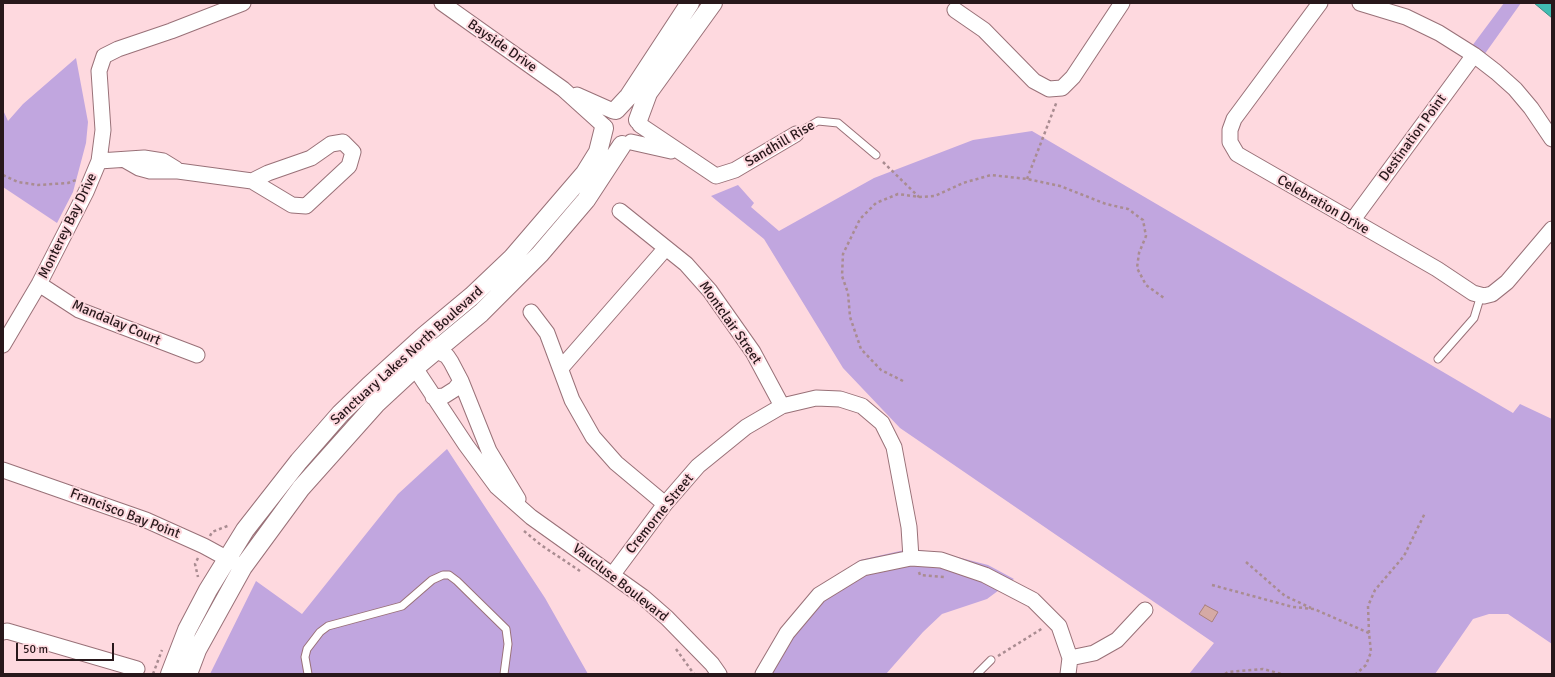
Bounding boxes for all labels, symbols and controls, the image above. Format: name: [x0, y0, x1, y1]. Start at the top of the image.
street label: Bayside Drive: [464, 16, 540, 76]
street label: Destination Point: [1376, 91, 1450, 185]
street label: Sandhill Rise: [742, 117, 818, 171]
street label: Monterey Bay Drive: [35, 170, 101, 282]
street label: Celebration Drive: [1274, 172, 1372, 238]
street label: Montclair Street: [695, 278, 765, 368]
street label: Sanctuary Lakes North Boulevard: [327, 283, 487, 429]
street label: Mandalay Court: [69, 297, 163, 349]
street label: Cremorne Street: [623, 471, 697, 557]
street label: Francisco Bay Point: [68, 485, 182, 543]
street label: Vaucluse Boulevard: [569, 540, 671, 626]
scale bar: [18, 635, 116, 661]
text: 50 m: [23, 642, 48, 657]

